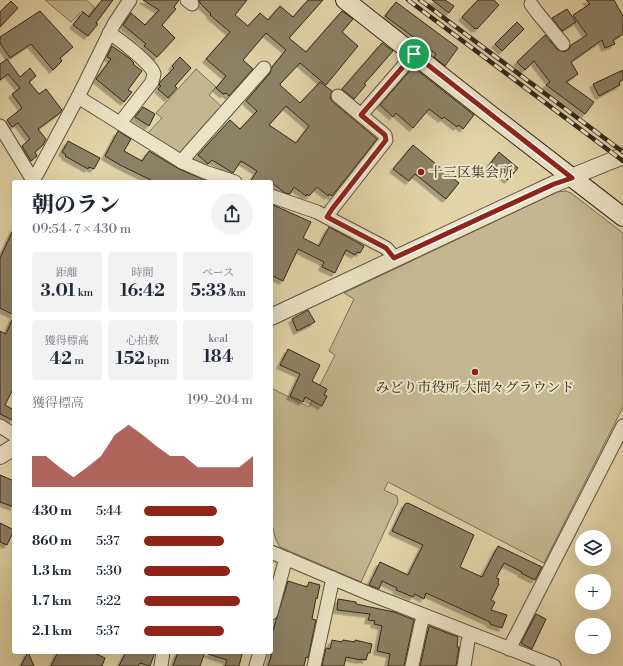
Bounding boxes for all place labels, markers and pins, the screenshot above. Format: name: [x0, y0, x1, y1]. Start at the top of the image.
pin: [397, 37, 431, 71]
place label: 十三区集会所: [429, 164, 513, 182]
marker: 十三区集会所: [416, 167, 426, 177]
marker: みどり市役所 大間々グラウンド: [470, 367, 480, 377]
place label: みどり市役所 大間々グラウンド: [376, 379, 574, 397]

